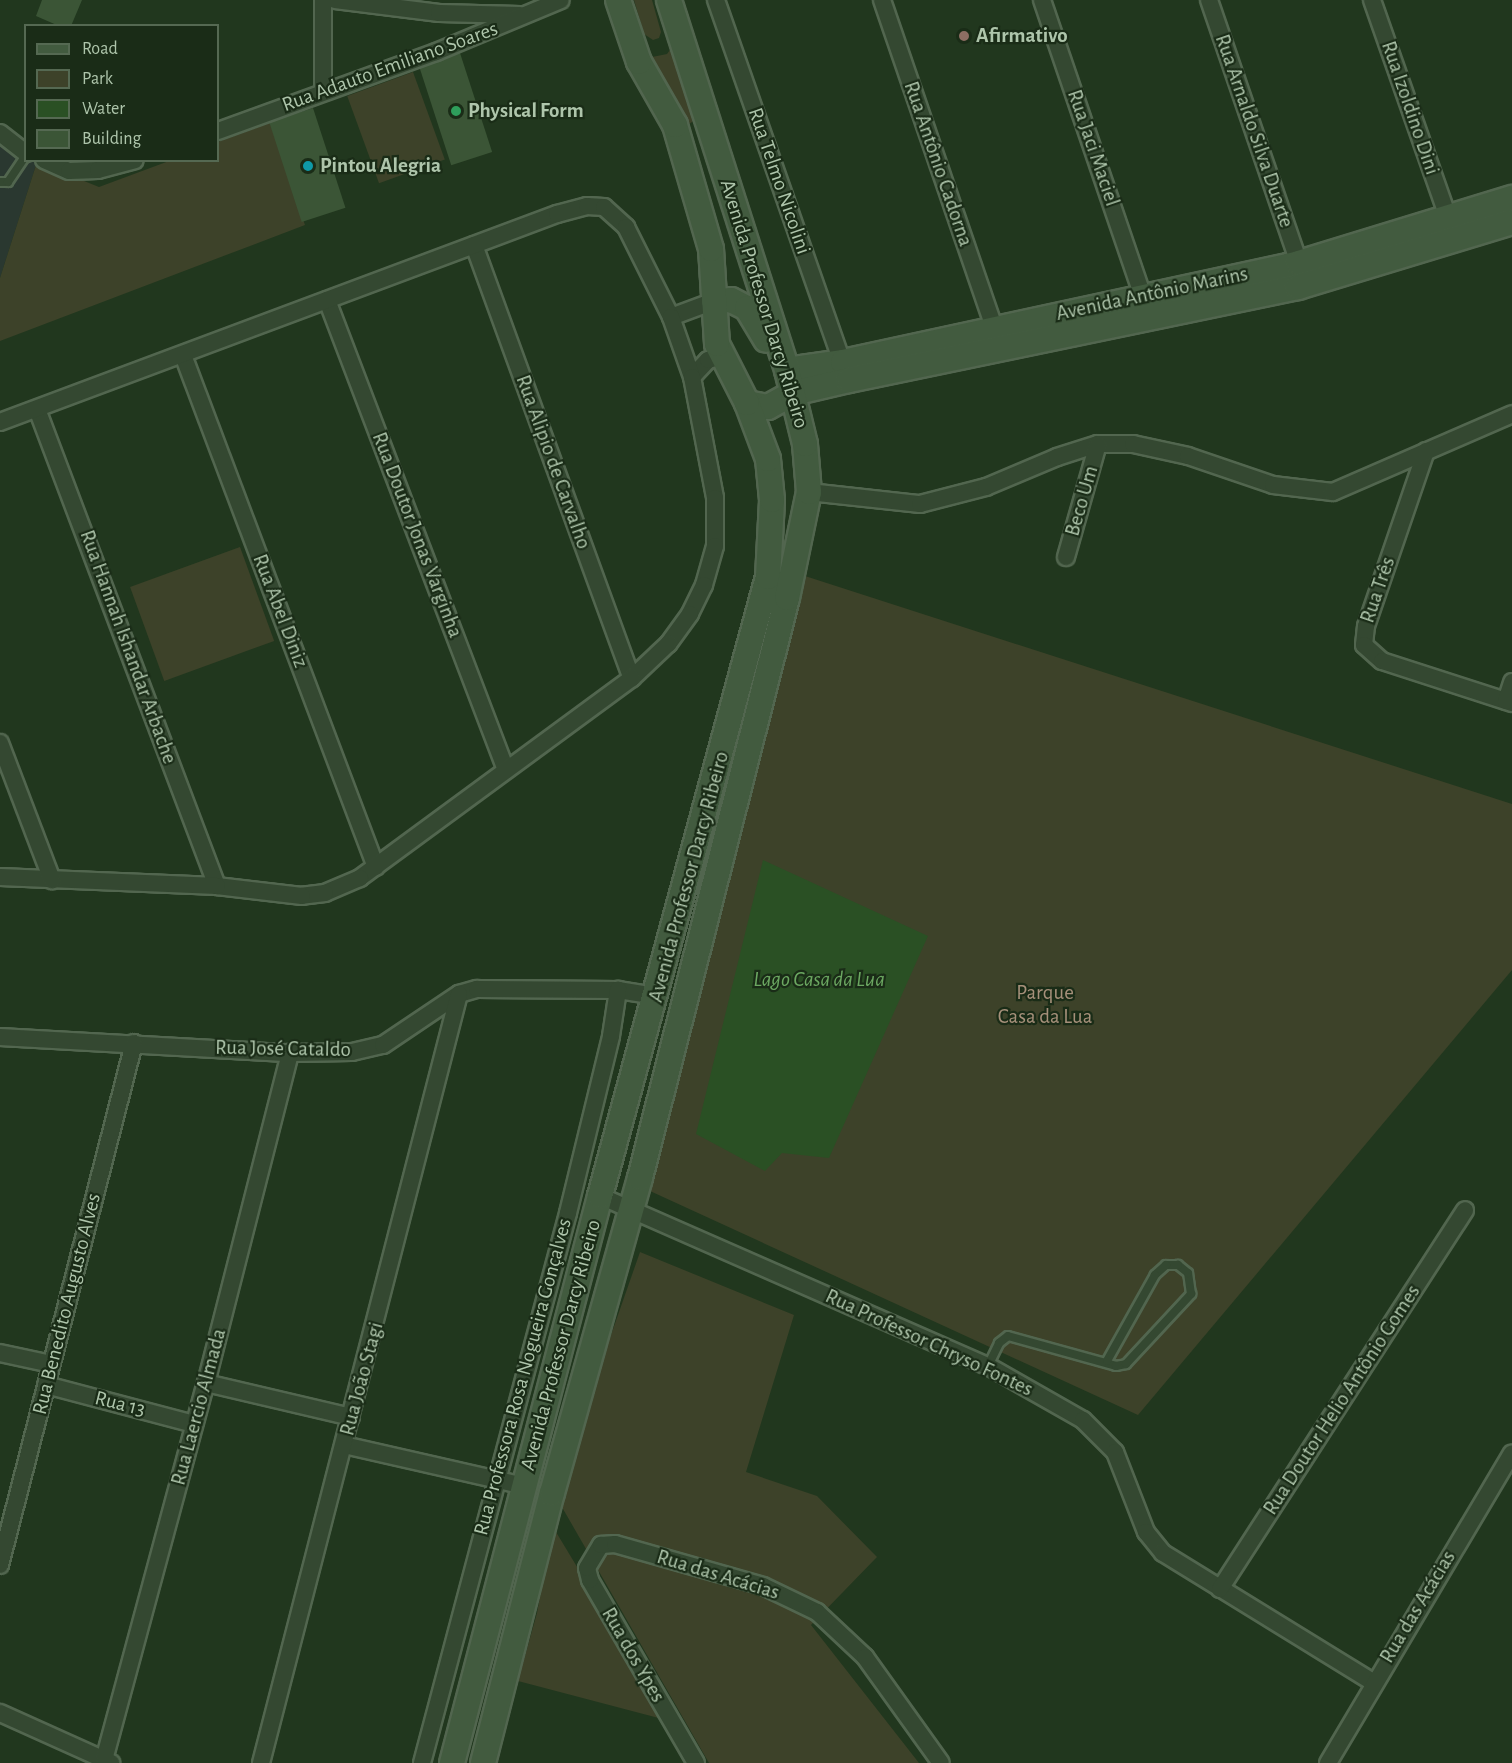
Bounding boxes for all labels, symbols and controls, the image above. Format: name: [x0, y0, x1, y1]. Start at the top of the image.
street label: Rua Adauto Emiliano Soares: [279, 16, 501, 118]
place label: Afirmativo: [976, 23, 1068, 49]
legend: [24, 24, 219, 162]
marker: Afirmativo: [957, 29, 971, 43]
street label: Rua Arnaldo Silva Duarte: [1209, 31, 1299, 231]
street label: Rua Izoldino Dini: [1375, 38, 1445, 178]
text: Road: [82, 40, 118, 58]
text: Park: [82, 70, 113, 88]
street label: Rua Antônio Cadorna: [898, 78, 978, 250]
street label: Rua Jaci Maciel: [1061, 86, 1125, 210]
place label: Physical Form: [468, 98, 584, 124]
text: Water: [82, 100, 125, 118]
marker: Physical Form: [449, 104, 463, 118]
street label: Rua Telmo Nicolini: [742, 104, 816, 258]
text: Building: [82, 130, 141, 148]
place label: Pintou Alegria: [320, 153, 441, 179]
marker: Pintou Alegria: [301, 159, 315, 173]
street label: Avenida Professor Darcy Ribeiro: [714, 177, 814, 431]
street label: Avenida Antônio Marins: [1054, 261, 1250, 327]
street label: Rua Alipio de Carvalho: [510, 372, 596, 552]
street label: Rua Doutor Jonas Varginha: [366, 429, 468, 641]
street label: Beco Um: [1060, 463, 1104, 539]
street label: Rua Hannah Ishandar Arbache: [74, 527, 182, 767]
street label: Rua Abel Diniz: [247, 551, 313, 671]
street label: Rua Três: [1355, 554, 1401, 626]
street label: Avenida Professor Darcy Ribeiro: [643, 749, 735, 1005]
water label: Lago Casa da Lua: [753, 967, 885, 993]
park label: Parque Casa da Lua: [998, 980, 1092, 1030]
street label: Rua José Cataldo: [215, 1035, 351, 1063]
street label: Rua Benedito Augusto Alves: [27, 1191, 107, 1417]
street label: Rua Professora Rosa Nogueira Gonçalves: [468, 1216, 578, 1538]
street label: Avenida Professor Darcy Ribeiro: [515, 1217, 607, 1473]
street label: Rua Doutor Helio Antônio Gomes: [1258, 1280, 1426, 1520]
street label: Rua Professor Chryso Fontes: [821, 1284, 1037, 1402]
street label: Rua João Stagi: [335, 1319, 389, 1439]
street label: Rua Laercio Almada: [166, 1326, 232, 1488]
street label: Rua 13: [92, 1386, 148, 1422]
street label: Rua das Acácias: [654, 1544, 782, 1606]
street label: Rua das Acácias: [1375, 1546, 1461, 1668]
street label: Rua dos Ypes: [596, 1603, 670, 1707]

